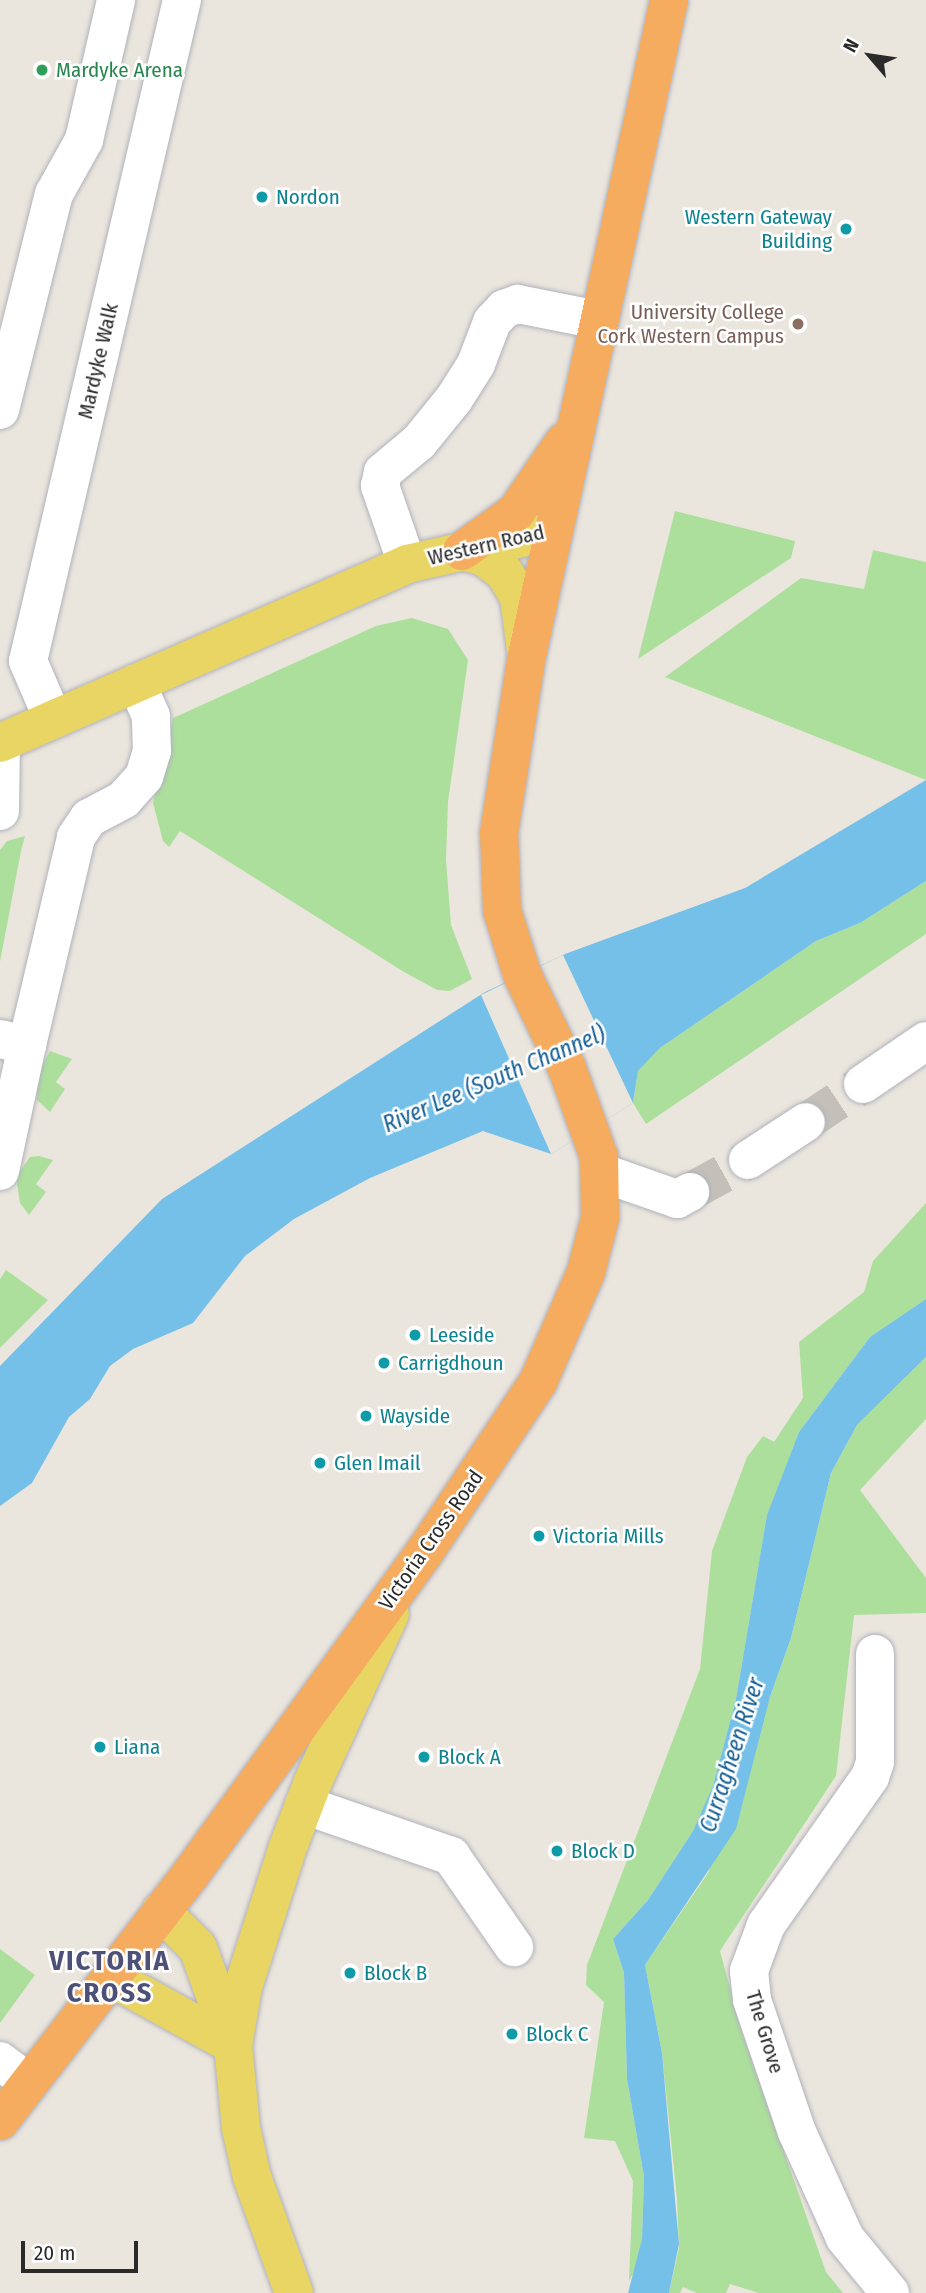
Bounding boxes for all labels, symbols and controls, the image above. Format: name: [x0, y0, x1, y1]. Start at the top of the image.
north arrow: [835, 21, 905, 91]
text: N: [838, 35, 864, 56]
place label: Mardyke Arena: [56, 57, 183, 83]
marker: Mardyke Arena: [34, 62, 50, 78]
place label: Nordon: [276, 184, 340, 210]
marker: Nordon: [254, 189, 270, 205]
place label: Western Gateway Building: [685, 204, 832, 254]
marker: Western Gateway Building: [838, 221, 854, 237]
place label: University College Cork Western Campus: [598, 299, 784, 349]
street label: Mardyke Walk: [72, 301, 124, 421]
marker: University College Cork Western Campus: [790, 316, 806, 332]
street label: Western Road: [425, 519, 547, 571]
water label: River Lee (South Channel): [379, 1020, 609, 1138]
place label: Leeside: [429, 1322, 494, 1348]
marker: Leeside: [407, 1327, 423, 1343]
place label: Carrigdhoun: [398, 1350, 504, 1376]
marker: Carrigdhoun: [376, 1355, 392, 1371]
place label: Wayside: [380, 1403, 450, 1429]
marker: Wayside: [358, 1408, 374, 1424]
place label: Glen Imail: [334, 1450, 421, 1476]
marker: Glen Imail: [312, 1455, 328, 1471]
street label: Victoria Cross Road: [373, 1465, 489, 1615]
place label: Victoria Mills: [553, 1523, 664, 1549]
marker: Victoria Mills: [531, 1528, 547, 1544]
water label: Curragheen River: [694, 1674, 770, 1836]
place label: Liana: [114, 1734, 160, 1760]
marker: Liana: [92, 1739, 108, 1755]
place label: Block A: [438, 1744, 501, 1770]
marker: Block A: [416, 1749, 432, 1765]
place label: Block D: [571, 1838, 635, 1864]
marker: Block D: [549, 1843, 565, 1859]
district label: VICTORIA CROSS: [50, 1944, 170, 2010]
place label: Block B: [364, 1960, 427, 1986]
marker: Block B: [342, 1965, 358, 1981]
street label: The Grove: [740, 1987, 790, 2077]
place label: Block C: [526, 2021, 588, 2047]
marker: Block C: [504, 2026, 520, 2042]
scale bar: [24, 2226, 142, 2270]
text: 20 m: [34, 2240, 75, 2266]

